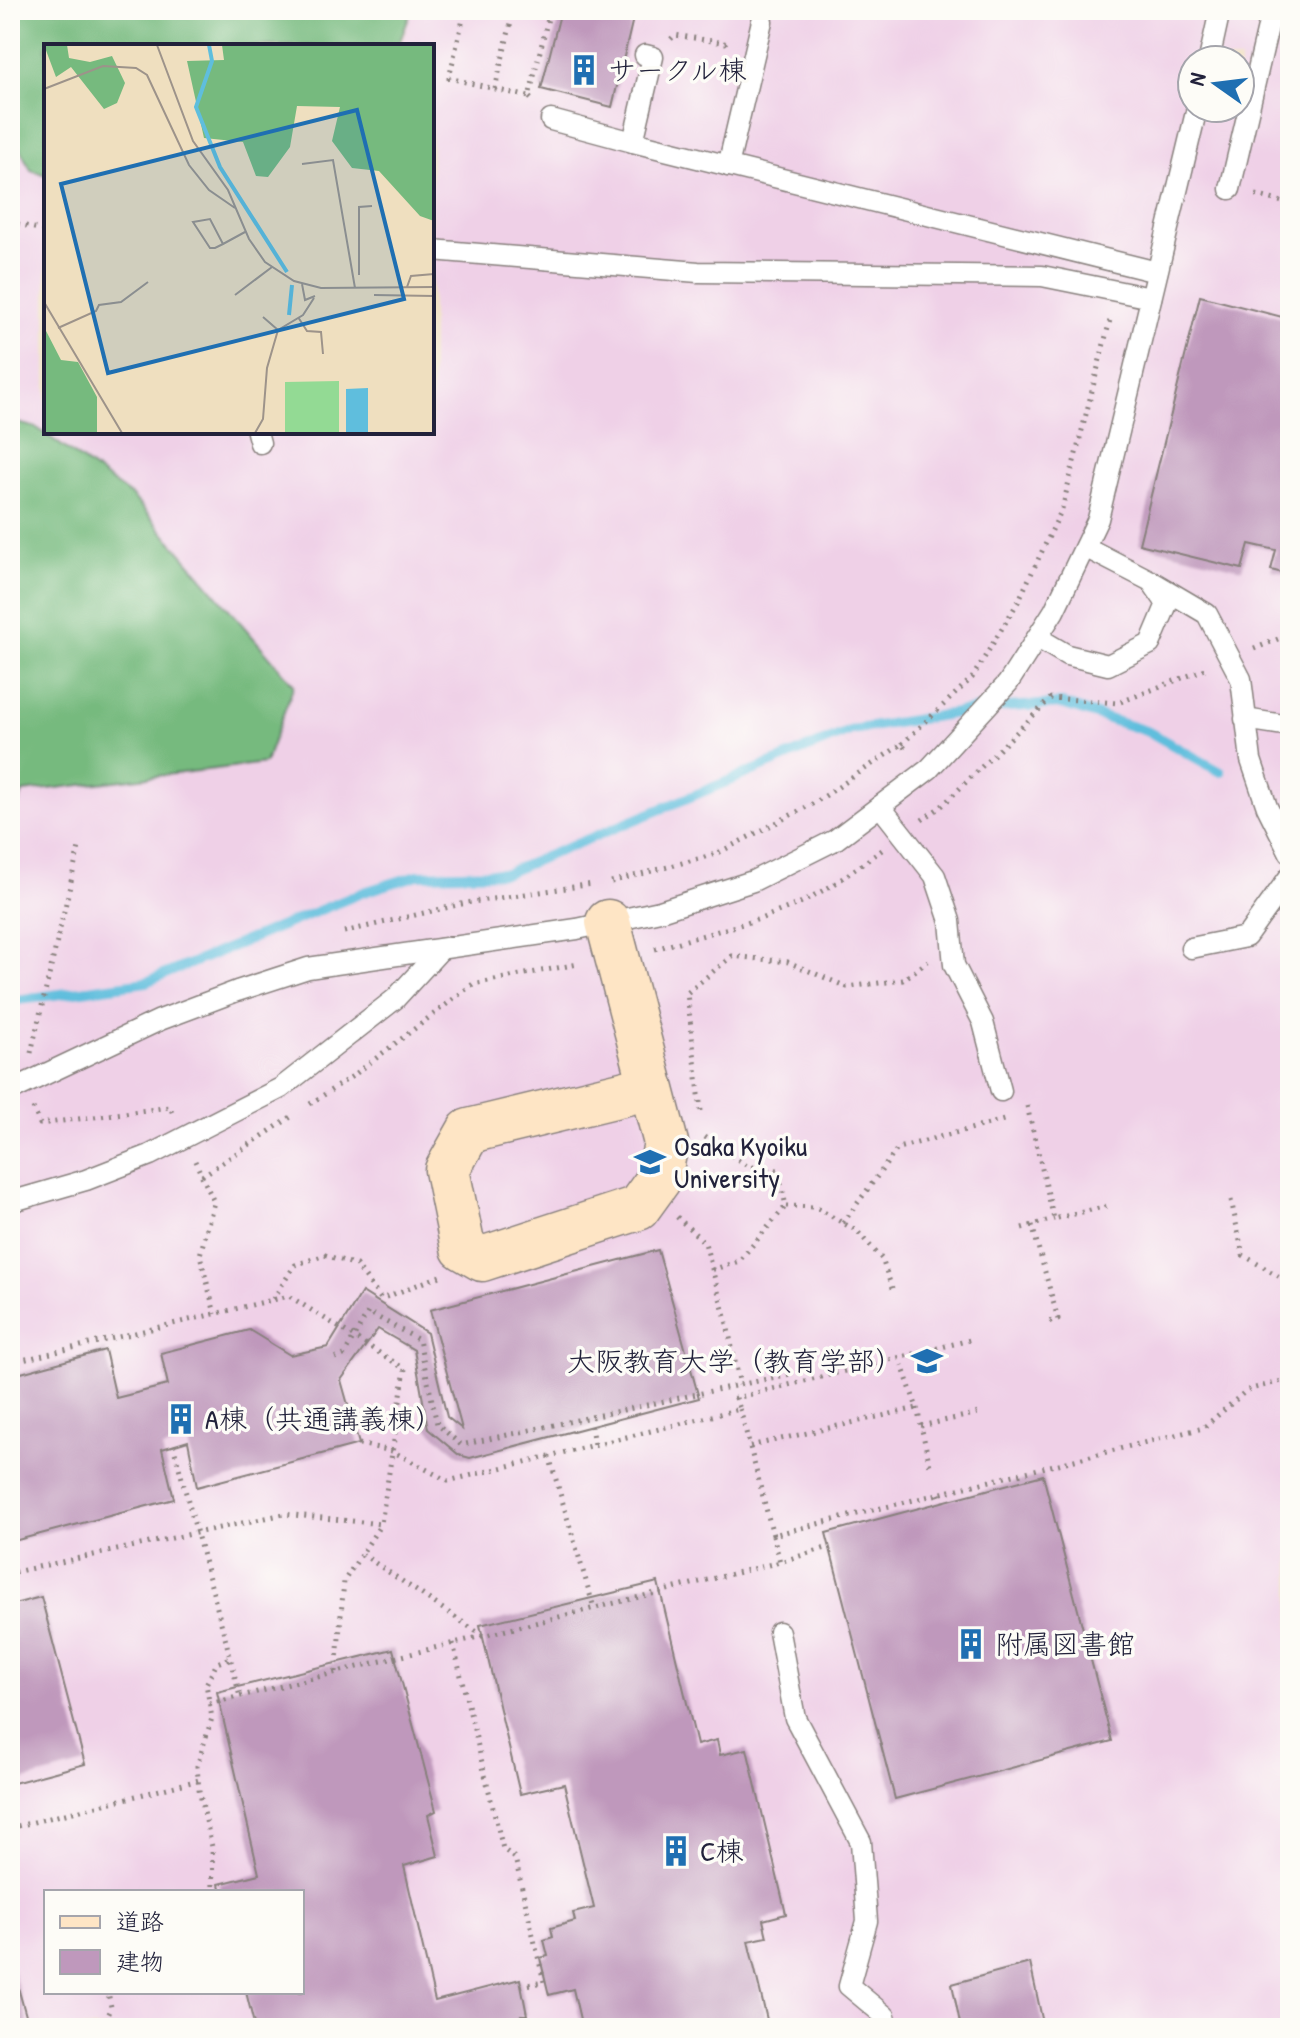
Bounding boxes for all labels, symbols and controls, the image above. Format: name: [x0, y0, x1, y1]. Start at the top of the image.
inset map: [44, 44, 434, 434]
north arrow: [1176, 44, 1256, 124]
place label: サークル棟: [608, 51, 746, 89]
building icon: サークル棟: [567, 53, 601, 87]
text: N: [1181, 70, 1213, 88]
place label: Osaka Kyoiku University: [674, 1127, 807, 1197]
school or university icon: Osaka Kyoiku University: [633, 1145, 667, 1179]
place label: 大阪教育大学（教育学部）: [567, 1342, 903, 1380]
school or university icon: 大阪教育大学（教育学部）: [910, 1344, 944, 1378]
place label: A棟（共通講義棟）: [205, 1400, 443, 1438]
building icon: A棟（共通講義棟）: [164, 1402, 198, 1436]
place label: 附属図書館: [995, 1625, 1135, 1663]
building icon: 附属図書館: [954, 1627, 988, 1661]
place label: C棟: [700, 1832, 743, 1870]
building icon: C棟: [659, 1834, 693, 1868]
legend: [44, 1890, 304, 1994]
text: 道路: [116, 1905, 164, 1937]
text: 建物: [116, 1945, 164, 1977]

